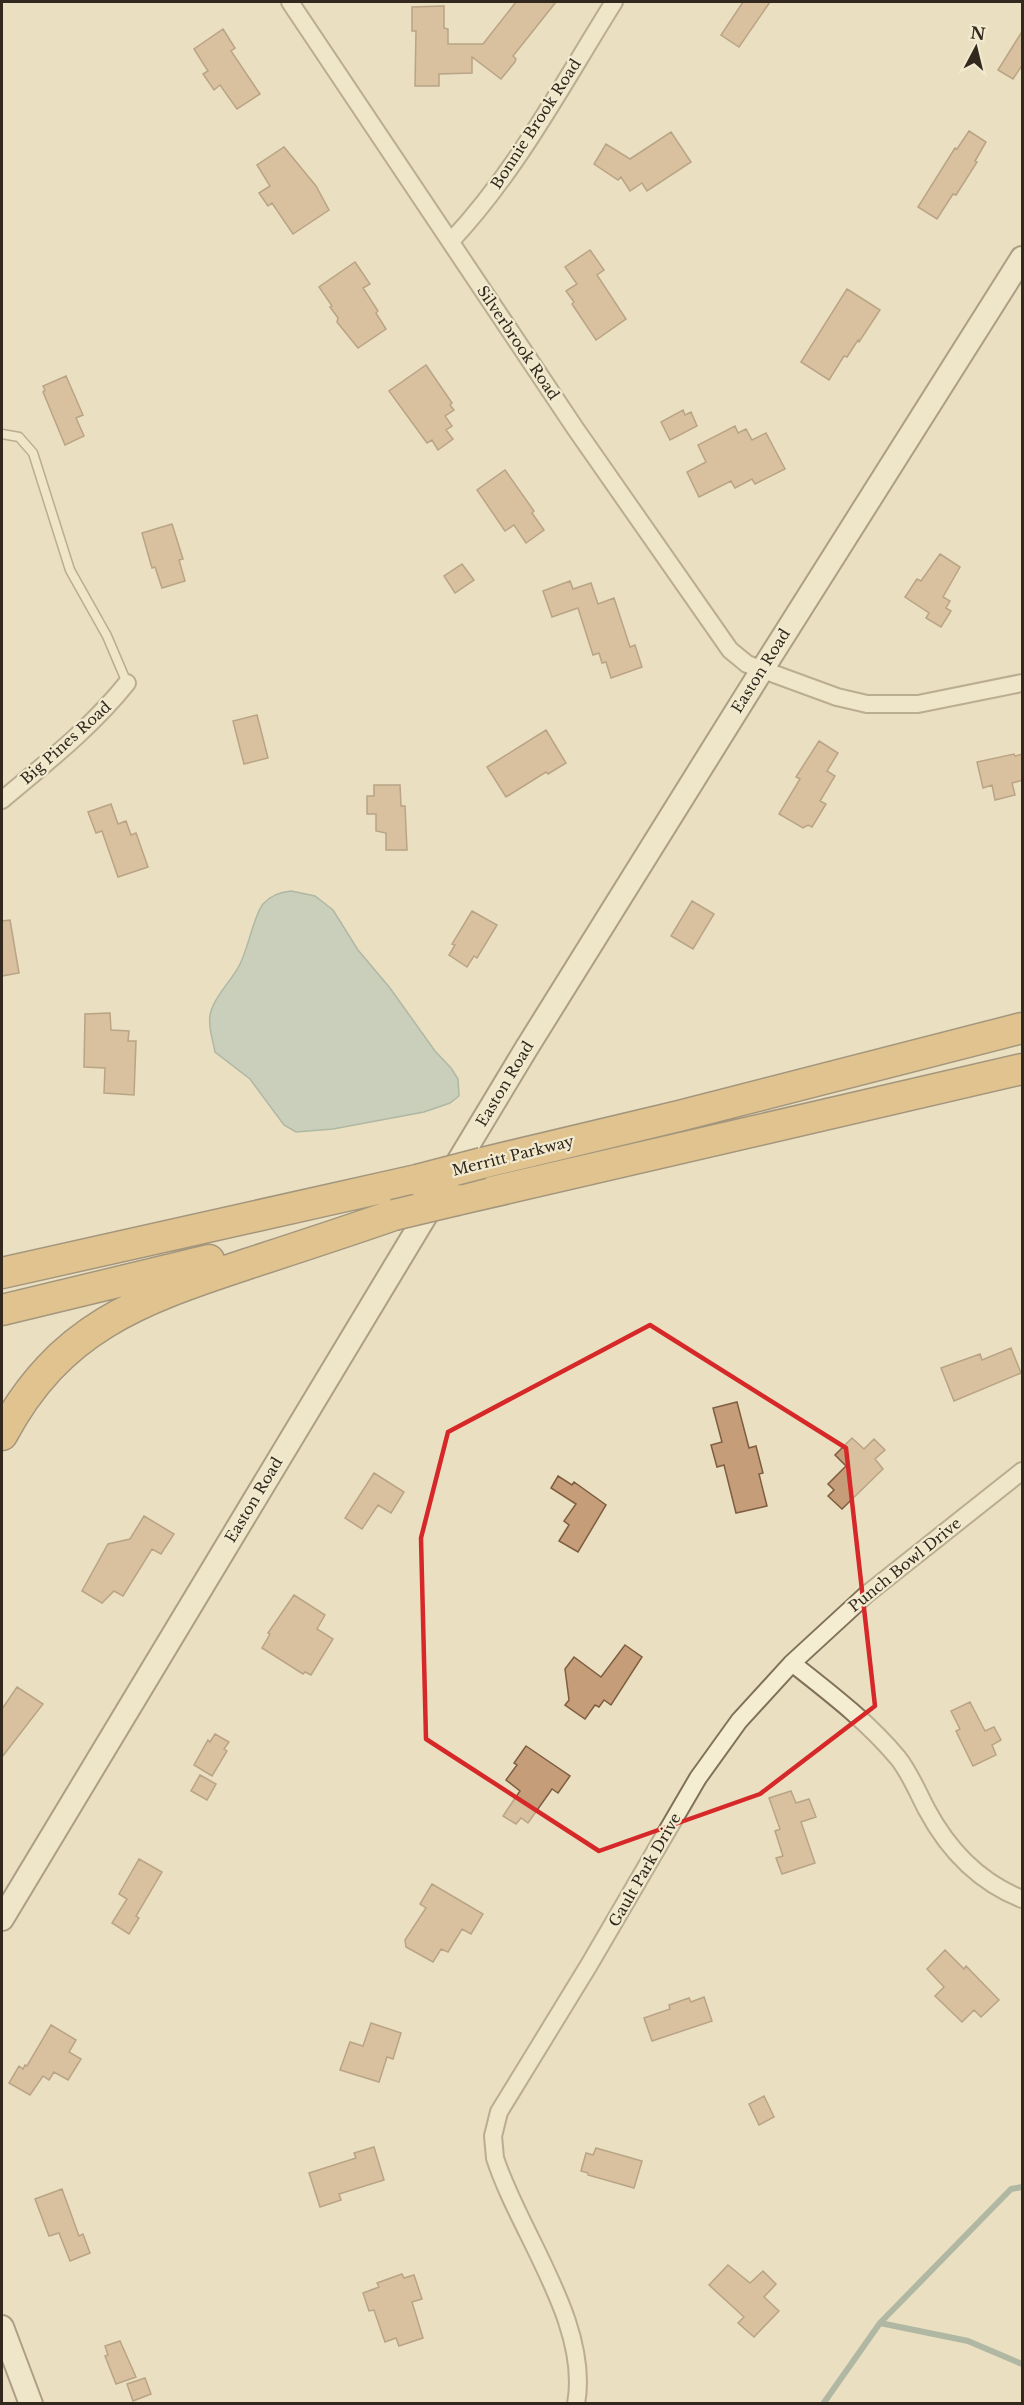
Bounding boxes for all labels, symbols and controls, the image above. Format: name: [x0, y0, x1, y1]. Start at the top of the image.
north arrow: [946, 18, 1006, 78]
text: N: [969, 22, 987, 44]
street label: Bonnie Brook Road: [486, 55, 585, 192]
street label: Silverbrook Road: [473, 282, 564, 404]
street label: Easton Road: [727, 625, 794, 716]
street label: Big Pines Road: [17, 697, 115, 788]
street label: Easton Road: [472, 1038, 537, 1130]
street label: Merritt Parkway: [450, 1131, 576, 1180]
street label: Easton Road: [221, 1454, 286, 1546]
street label: Punch Bowl Drive: [845, 1513, 965, 1616]
street label: Gault Park Drive: [604, 1810, 685, 1930]

